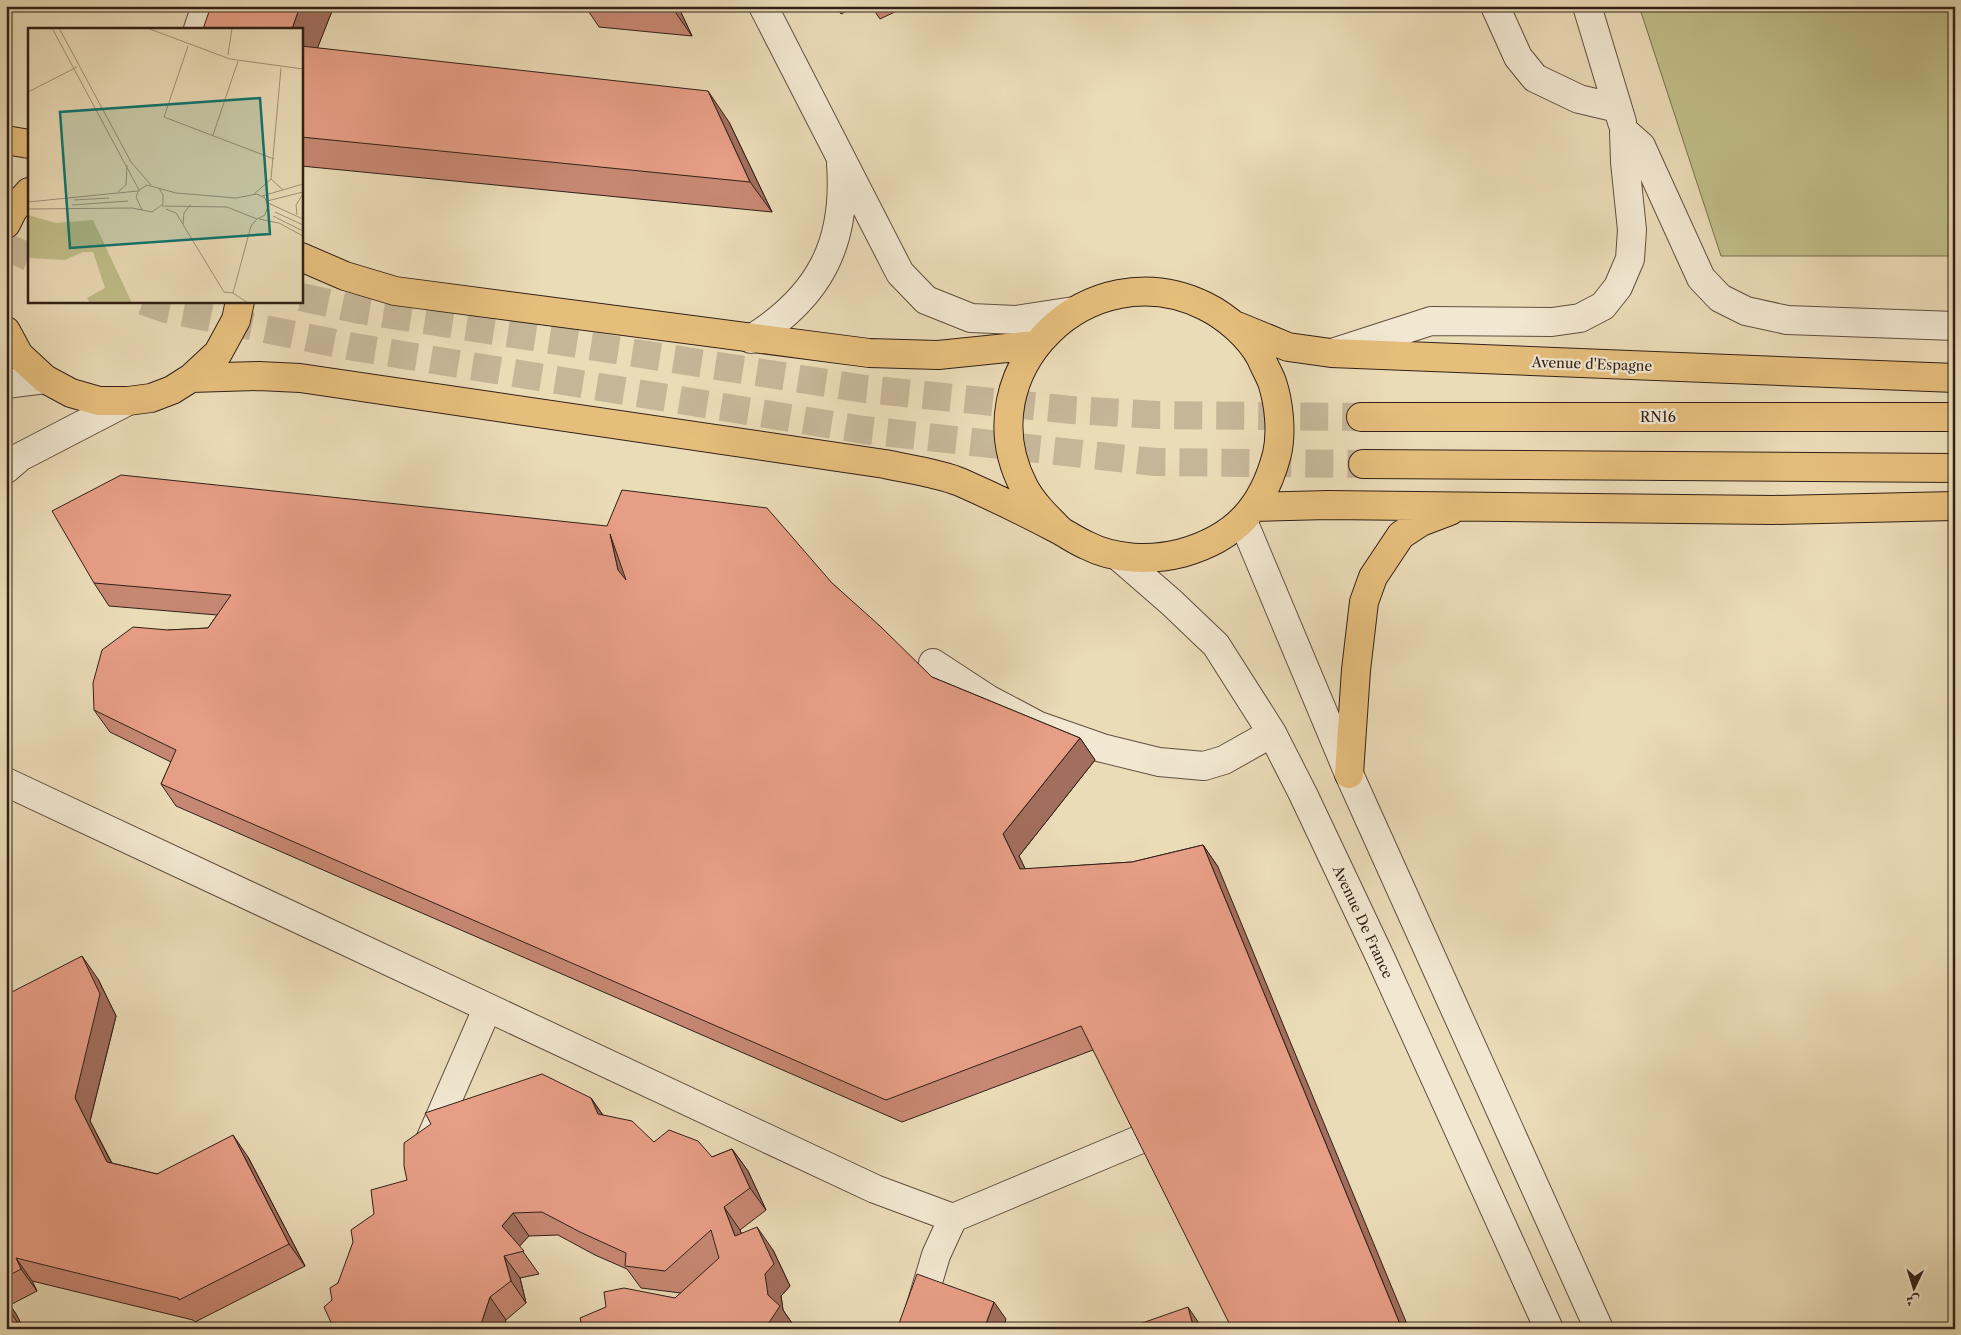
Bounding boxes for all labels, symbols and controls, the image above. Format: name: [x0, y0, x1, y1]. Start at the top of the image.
inset map: [28, 28, 302, 302]
street label: Avenue d'Espagne: [1530, 353, 1653, 375]
street label: RN16: [1640, 408, 1676, 426]
street label: Avenue De France: [1329, 862, 1397, 982]
north arrow: [1888, 1262, 1938, 1312]
text: ش: [1905, 1291, 1921, 1310]

